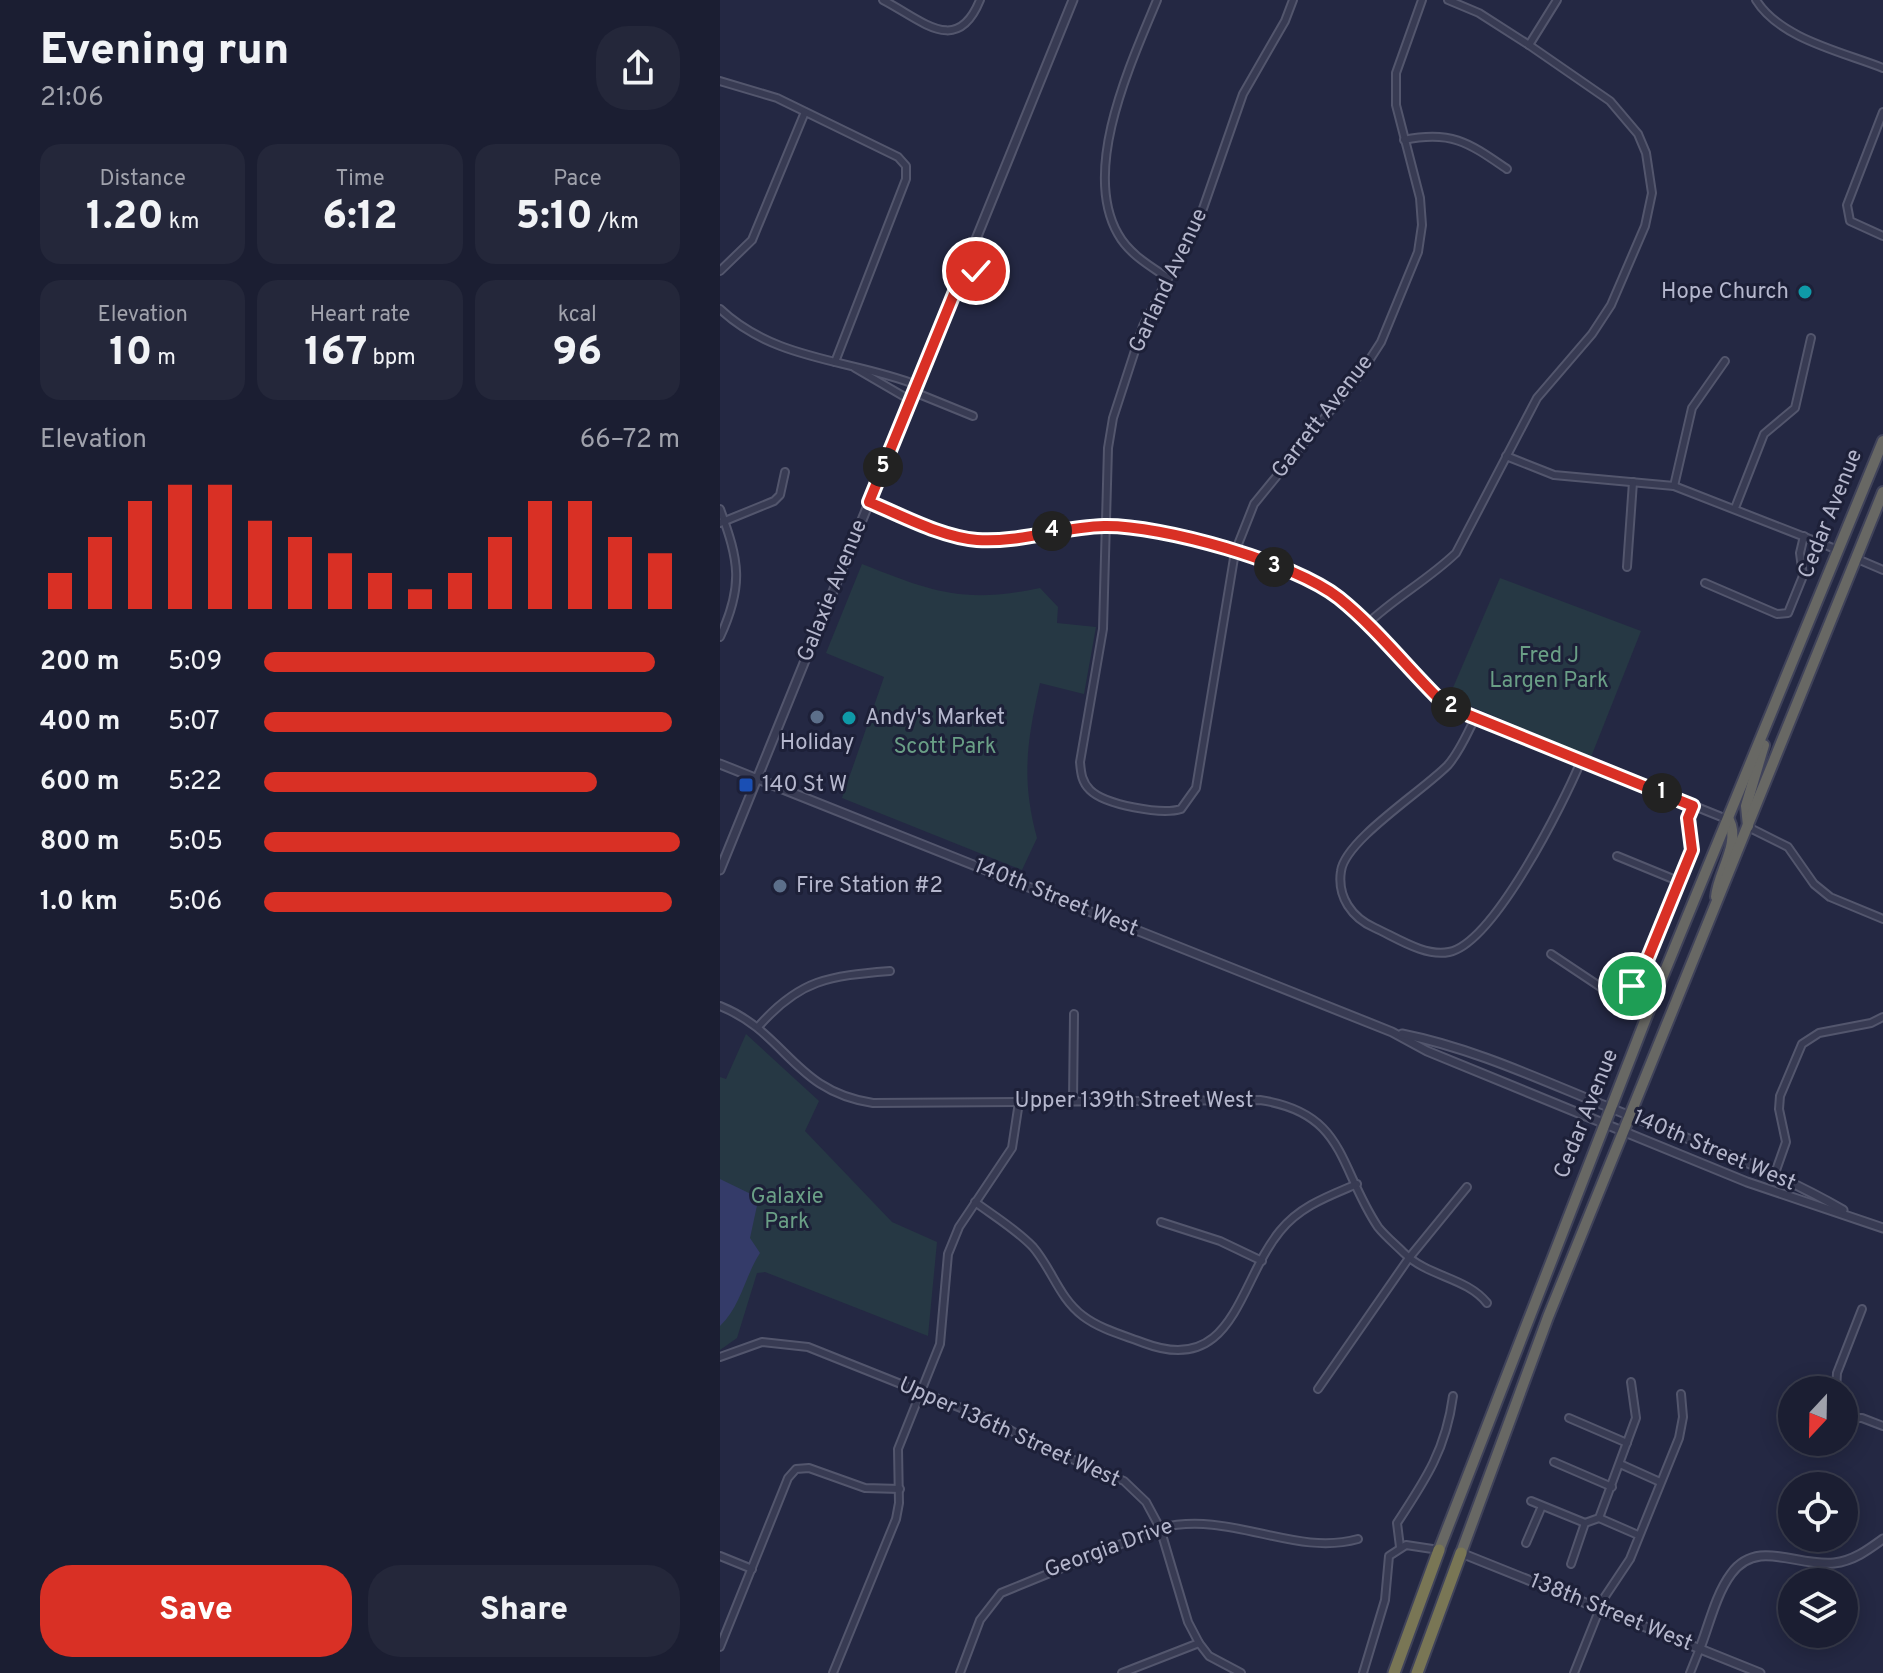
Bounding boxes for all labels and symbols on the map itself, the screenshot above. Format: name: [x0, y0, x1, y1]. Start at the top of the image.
street label: Garland Avenue: [1124, 205, 1214, 357]
pin: [942, 237, 1010, 305]
place label: Hope Church: [1661, 279, 1789, 306]
marker: Hope Church: [1796, 283, 1814, 301]
street label: Garrett Avenue: [1266, 350, 1380, 484]
street label: Cedar Avenue: [1793, 445, 1869, 583]
pin: 5: [863, 447, 903, 487]
pin: 4: [1032, 511, 1072, 551]
street label: Galaxie Avenue: [792, 516, 874, 666]
pin: 3: [1254, 547, 1294, 587]
park label: Fred J Largen Park: [1489, 643, 1609, 695]
pin: 2: [1431, 687, 1471, 727]
place label: Andy's Market: [865, 705, 1005, 732]
marker: Holiday: [808, 708, 826, 726]
marker: Andy's Market: [840, 709, 858, 727]
place label: Holiday: [780, 730, 854, 757]
park label: Scott Park: [894, 734, 996, 761]
place label: 140 St W: [762, 772, 847, 799]
pin: 1: [1642, 773, 1682, 813]
marker: 140 St W: [737, 776, 755, 794]
street label: 140th Street West: [970, 853, 1142, 943]
place label: Fire Station #2: [796, 873, 943, 900]
marker: Fire Station #2: [771, 877, 789, 895]
pin: [1598, 952, 1666, 1020]
street label: Cedar Avenue: [1549, 1045, 1625, 1183]
street label: Upper 139th Street West: [1015, 1088, 1253, 1115]
street label: 140th Street West: [1628, 1105, 1800, 1197]
park label: Galaxie Park: [750, 1184, 824, 1236]
street label: Upper 136th Street West: [894, 1372, 1124, 1494]
north arrow: [1778, 1376, 1858, 1456]
street label: Georgia Drive: [1041, 1513, 1177, 1585]
street label: 138th Street West: [1526, 1568, 1696, 1658]

